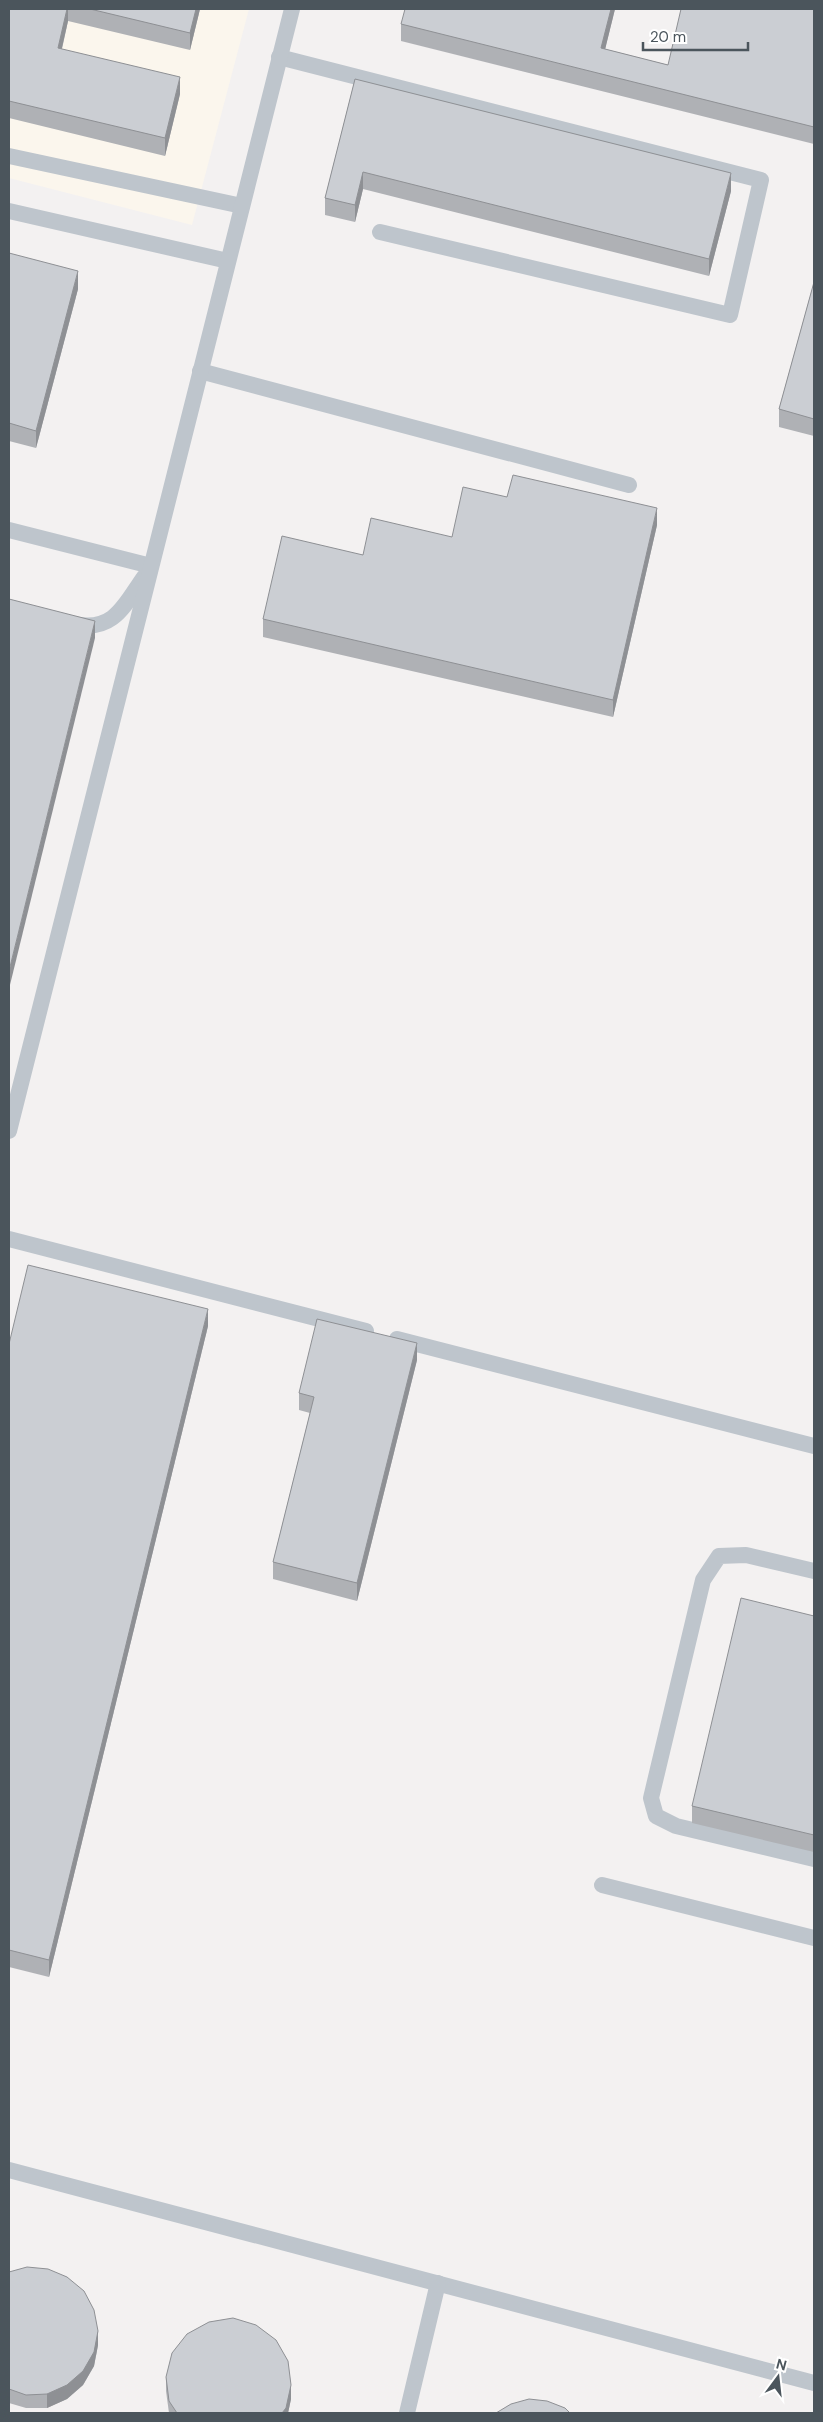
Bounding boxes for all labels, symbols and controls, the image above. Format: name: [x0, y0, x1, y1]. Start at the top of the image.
scale bar: [643, 20, 748, 52]
text: 20 m: [650, 27, 686, 47]
north arrow: [753, 2352, 803, 2402]
text: N: [774, 2354, 789, 2374]

